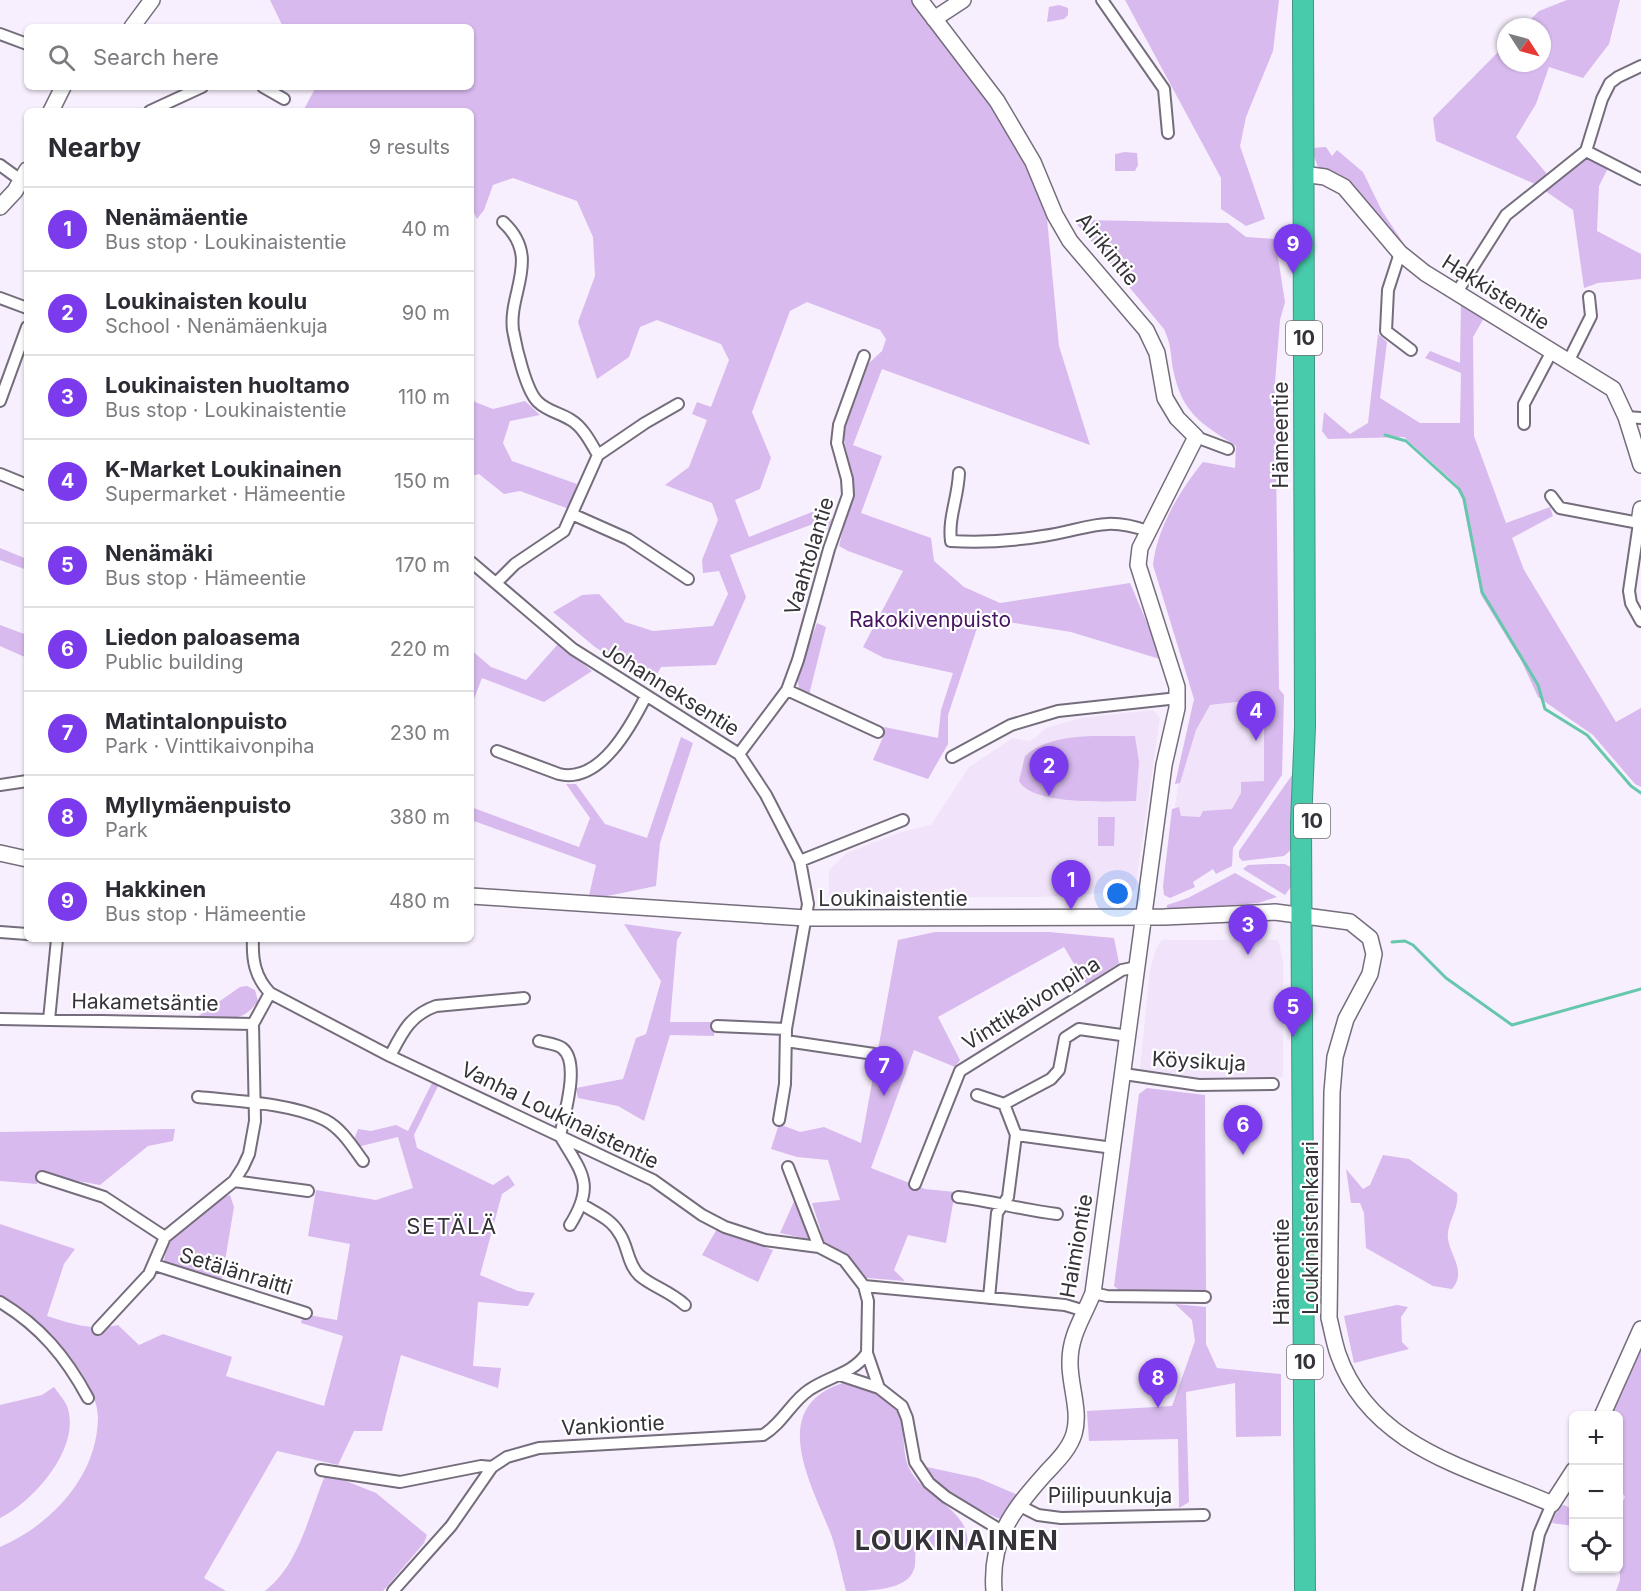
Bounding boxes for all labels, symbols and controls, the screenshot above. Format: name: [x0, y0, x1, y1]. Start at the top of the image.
north arrow: [1497, 18, 1551, 72]
search box: [24, 24, 474, 90]
icon: search: [45, 41, 78, 74]
text: Search here: [93, 44, 219, 70]
text: Nearby: [48, 132, 141, 163]
text: 9 results: [369, 135, 450, 159]
text: Nenämäentie: [105, 204, 248, 230]
street label: Airikintie: [1071, 208, 1145, 290]
text: 1: [63, 217, 72, 241]
text: 40 m: [401, 217, 450, 241]
pin: 9: [1274, 224, 1312, 274]
text: Bus stop · Loukinaistentie: [105, 230, 347, 254]
street label: Hakkistentie: [1438, 249, 1554, 335]
text: Loukinaisten koulu: [105, 288, 307, 314]
text: 2: [61, 301, 74, 325]
text: 90 m: [402, 301, 450, 325]
text: School · Nenämäenkuja: [105, 314, 328, 338]
road number: 10: [1286, 321, 1322, 355]
text: Loukinaisten huoltamo: [105, 372, 350, 398]
street label: Hämeentie: [1268, 382, 1293, 488]
text: 3: [61, 385, 74, 409]
text: 110 m: [398, 385, 450, 409]
text: Bus stop · Loukinaistentie: [105, 398, 347, 422]
text: K-Market Loukinainen: [105, 456, 342, 482]
text: 4: [61, 469, 74, 493]
text: 150 m: [394, 469, 450, 493]
text: Supermarket · Hämeentie: [105, 482, 346, 506]
street label: Vaahtolantie: [779, 494, 839, 618]
text: Nenämäki: [105, 540, 213, 566]
text: 5: [61, 553, 74, 577]
text: 170 m: [395, 553, 450, 577]
text: Bus stop · Hämeentie: [105, 566, 306, 590]
park label: Rakokivenpuisto: [849, 607, 1011, 632]
text: Liedon paloasema: [105, 624, 300, 650]
text: 6: [61, 637, 74, 661]
text: 220 m: [390, 637, 450, 661]
street label: Johanneksentie: [598, 637, 744, 741]
text: Public building: [105, 650, 244, 674]
pin: 4: [1236, 692, 1276, 741]
text: Matintalonpuisto: [105, 708, 287, 734]
text: 7: [62, 721, 73, 745]
text: 230 m: [390, 721, 450, 745]
text: Park · Vinttikaivonpiha: [105, 734, 315, 758]
pin: 2: [1030, 746, 1068, 796]
text: Myllymäenpuisto: [105, 792, 291, 818]
road number: 10: [1294, 804, 1330, 838]
text: 8: [61, 805, 74, 829]
text: 380 m: [390, 805, 450, 829]
text: Park: [105, 818, 148, 842]
pin: 1: [1052, 860, 1090, 910]
text: Hakkinen: [105, 876, 206, 902]
your location: [1103, 879, 1132, 908]
street label: Loukinaistentie: [818, 886, 968, 911]
text: 9: [61, 889, 74, 913]
text: 480 m: [389, 889, 450, 913]
text: Bus stop · Hämeentie: [105, 902, 306, 926]
pin: 3: [1228, 906, 1268, 955]
street label: Vinttikaivonpiha: [958, 951, 1104, 1055]
street label: Hakametsäntie: [71, 988, 219, 1016]
pin: 5: [1274, 988, 1312, 1037]
pin: 7: [864, 1046, 904, 1096]
street label: Köysikuja: [1151, 1046, 1247, 1076]
street label: Vanha Loukinaistentie: [457, 1056, 663, 1174]
pin: 6: [1224, 1106, 1262, 1155]
street label: Loukinaistenkaari: [1298, 1141, 1323, 1315]
street label: Haimiontie: [1055, 1192, 1097, 1300]
district label: SETÄLÄ: [406, 1213, 498, 1239]
street label: Hämeentie: [1269, 1219, 1294, 1325]
street label: Setälänraitti: [176, 1242, 296, 1300]
road number: 10: [1287, 1345, 1323, 1379]
pin: 8: [1138, 1358, 1178, 1408]
street label: Vankiontie: [561, 1410, 665, 1440]
map controls: [1569, 1411, 1623, 1573]
button: +: [1569, 1411, 1623, 1465]
button: −: [1569, 1465, 1623, 1519]
street label: Piilipuunkuja: [1048, 1483, 1172, 1508]
button: locate: [1569, 1519, 1623, 1573]
district label: LOUKINAINEN: [855, 1524, 1059, 1557]

